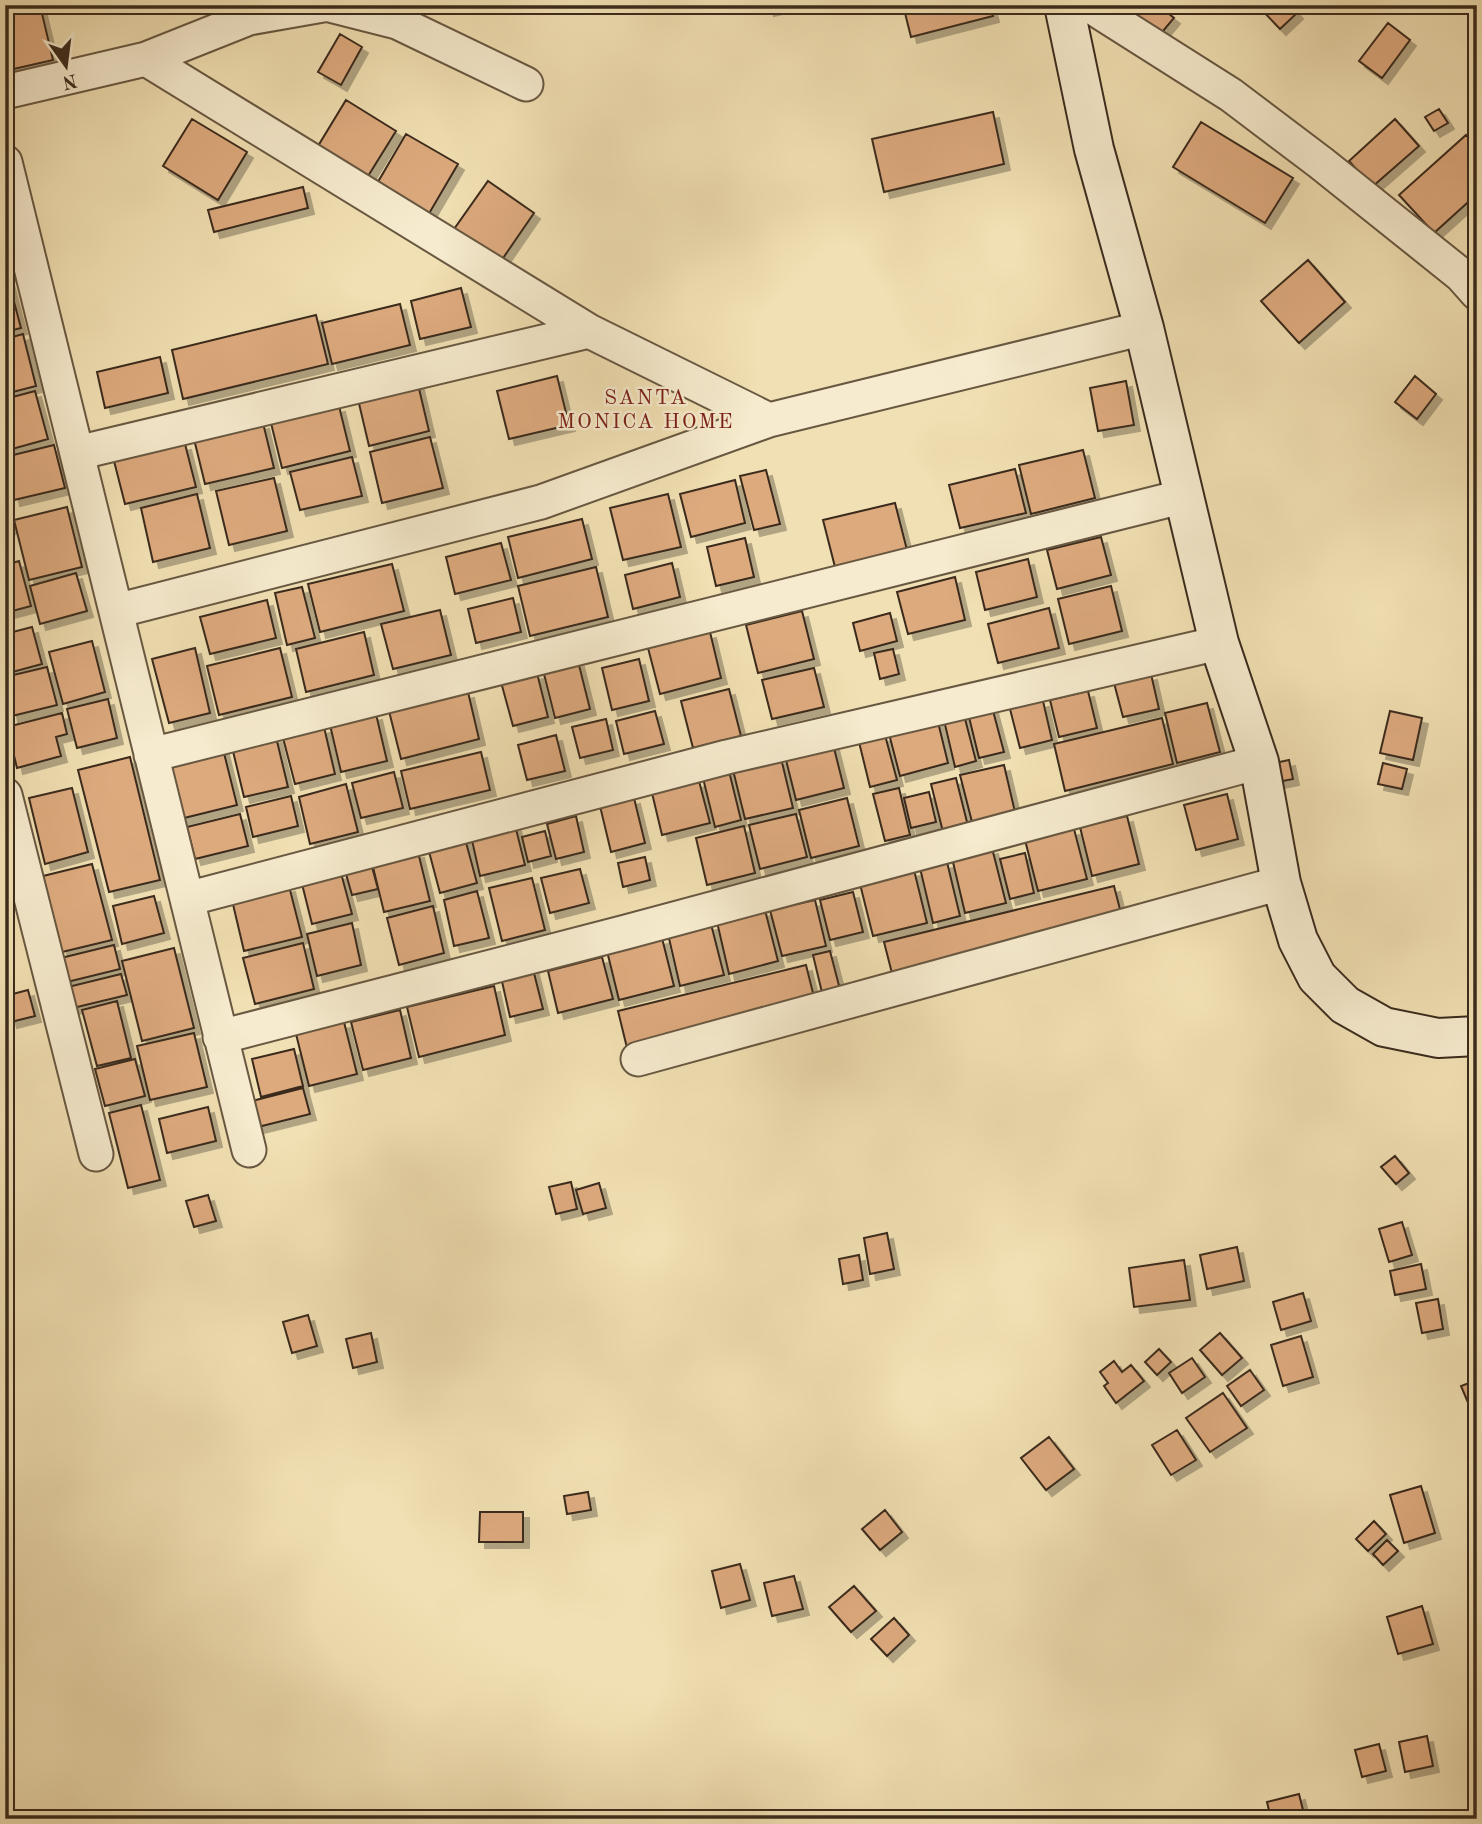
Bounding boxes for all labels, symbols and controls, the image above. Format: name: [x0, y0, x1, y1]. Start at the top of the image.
north arrow: [32, 32, 102, 102]
text: N: [60, 69, 79, 91]
district label: SANTA MONICA HOME: [558, 388, 734, 433]

